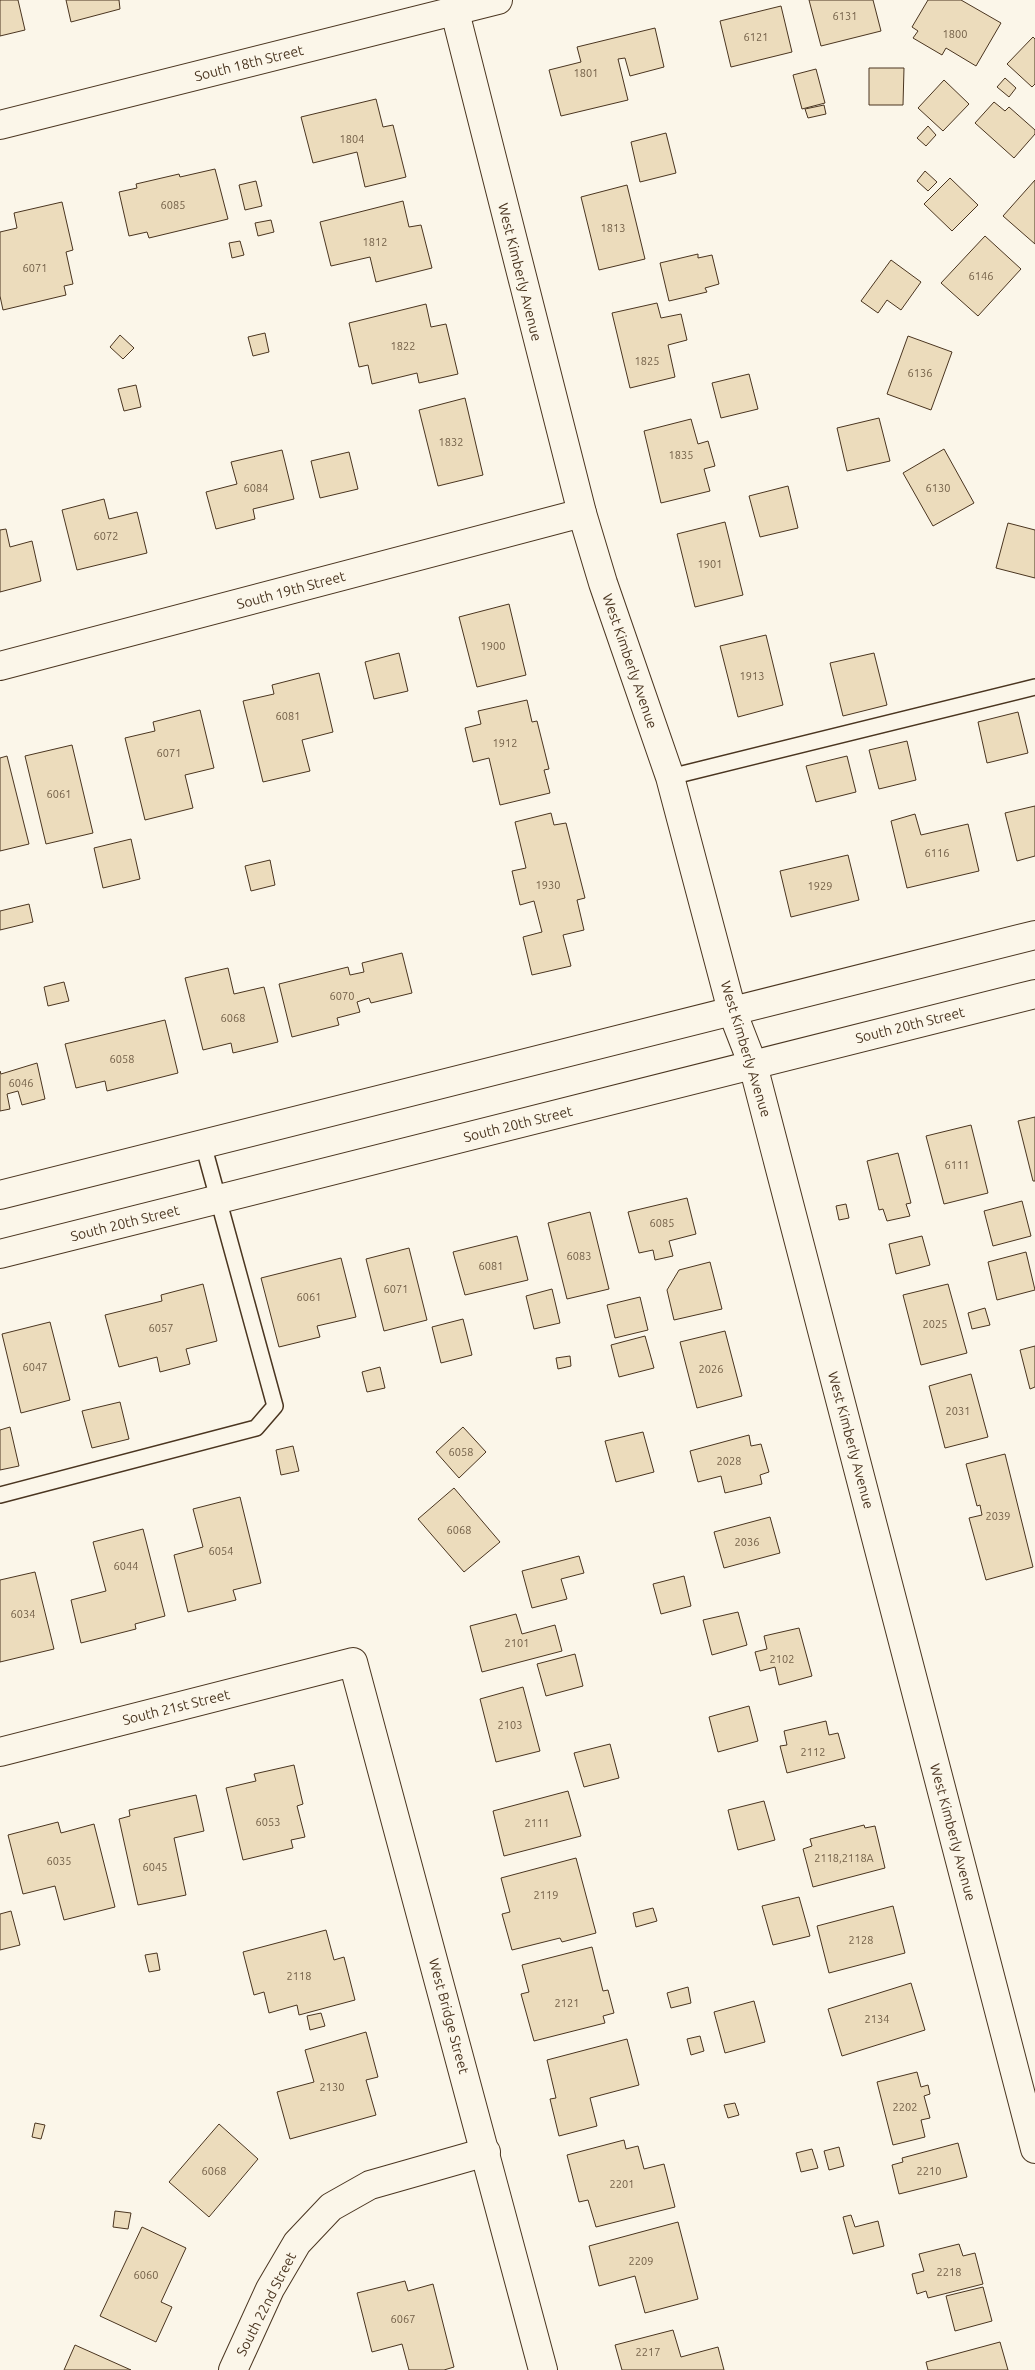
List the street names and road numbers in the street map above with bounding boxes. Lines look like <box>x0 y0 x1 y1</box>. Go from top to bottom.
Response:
street label: South 18th Street <box>193 42 306 84</box>
street label: West Kimberly Avenue <box>495 201 545 343</box>
street label: South 19th Street <box>235 568 348 612</box>
street label: West Kimberly Avenue <box>599 591 661 731</box>
street label: West Kimberly Avenue <box>718 979 774 1119</box>
street label: South 20th Street <box>854 1004 967 1046</box>
street label: South 20th Street <box>462 1103 575 1145</box>
street label: South 20th Street <box>69 1202 182 1244</box>
street label: West Kimberly Avenue <box>825 1370 877 1510</box>
street label: South 21st Street <box>121 1686 232 1728</box>
street label: West Kimberly Avenue <box>927 1762 979 1902</box>
street label: West Bridge Street <box>426 1956 472 2076</box>
street label: South 22nd Street <box>233 2249 299 2359</box>

